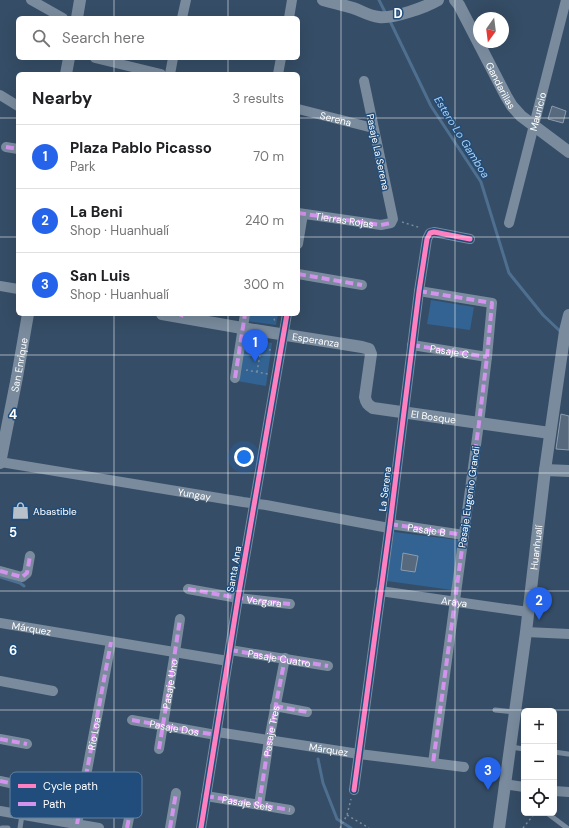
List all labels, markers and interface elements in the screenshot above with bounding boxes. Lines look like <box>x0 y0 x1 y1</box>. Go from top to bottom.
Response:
text: D <box>393 5 403 22</box>
north arrow <box>473 12 509 48</box>
search box <box>16 16 300 60</box>
icon: search <box>30 27 52 49</box>
text: Search here <box>62 28 145 48</box>
street label: Gandarillas <box>483 60 519 111</box>
text: Nearby <box>32 87 92 109</box>
text: 3 results <box>232 90 284 107</box>
street label: Mauricio <box>526 91 549 132</box>
water label: Estero Lo Gamboa <box>431 93 493 181</box>
street label: Serena <box>319 108 353 129</box>
street label: Pasaje La Serena <box>364 113 392 191</box>
text: Plaza Pablo Picasso <box>70 138 212 158</box>
text: 1 <box>43 148 47 165</box>
text: 70 m <box>253 148 284 165</box>
text: Park <box>70 158 96 175</box>
text: La Beni <box>70 202 123 222</box>
street label: Tierras Rojas <box>314 209 375 230</box>
text: 2 <box>41 212 49 229</box>
text: 240 m <box>245 212 284 229</box>
text: Shop · Huanhualí <box>70 222 169 239</box>
text: San Luis <box>70 266 130 286</box>
text: 3 <box>41 276 49 293</box>
text: 300 m <box>243 276 284 293</box>
text: Shop · Huanhualí <box>70 286 169 303</box>
pin: 1 <box>242 329 268 362</box>
street label: Esperanza <box>291 330 340 350</box>
street label: San Enrique <box>8 336 30 393</box>
street label: Pasaje C <box>429 341 470 361</box>
text: 4 <box>9 406 17 423</box>
street label: El Bosque <box>410 407 457 426</box>
street label: Pasaje Eugenio Grandi <box>455 445 483 549</box>
your location <box>234 447 254 467</box>
street label: La Serena <box>376 466 394 512</box>
street label: Yungay <box>177 485 212 503</box>
shop icon: Abastible <box>10 501 30 521</box>
place label: Abastible <box>33 505 77 518</box>
street label: Pasaje B <box>407 520 447 539</box>
street label: Huanhualí <box>527 523 545 571</box>
text: 5 <box>9 524 17 541</box>
street label: Santa Ana <box>224 545 244 593</box>
pin: 2 <box>526 587 552 620</box>
street label: Vergara <box>246 593 282 609</box>
street label: Araya <box>440 593 468 610</box>
street label: Márquez <box>11 619 53 638</box>
text: 6 <box>9 642 17 659</box>
street label: Pasaje Cuatro <box>247 646 312 670</box>
street label: Pasaje Uno <box>159 658 180 710</box>
street label: Pasaje Tres <box>260 704 282 757</box>
map controls <box>521 708 557 816</box>
button: + <box>521 708 557 744</box>
street label: Río Loa <box>84 716 103 751</box>
street label: Pasaje Dos <box>148 717 200 738</box>
street label: Márquez <box>308 740 350 759</box>
button: − <box>521 744 557 780</box>
pin: 3 <box>475 757 501 790</box>
legend <box>10 772 142 818</box>
text: Cycle path <box>43 779 98 793</box>
button: locate <box>521 780 557 816</box>
street label: Pasaje Seis <box>221 792 274 814</box>
text: Path <box>43 797 66 811</box>

